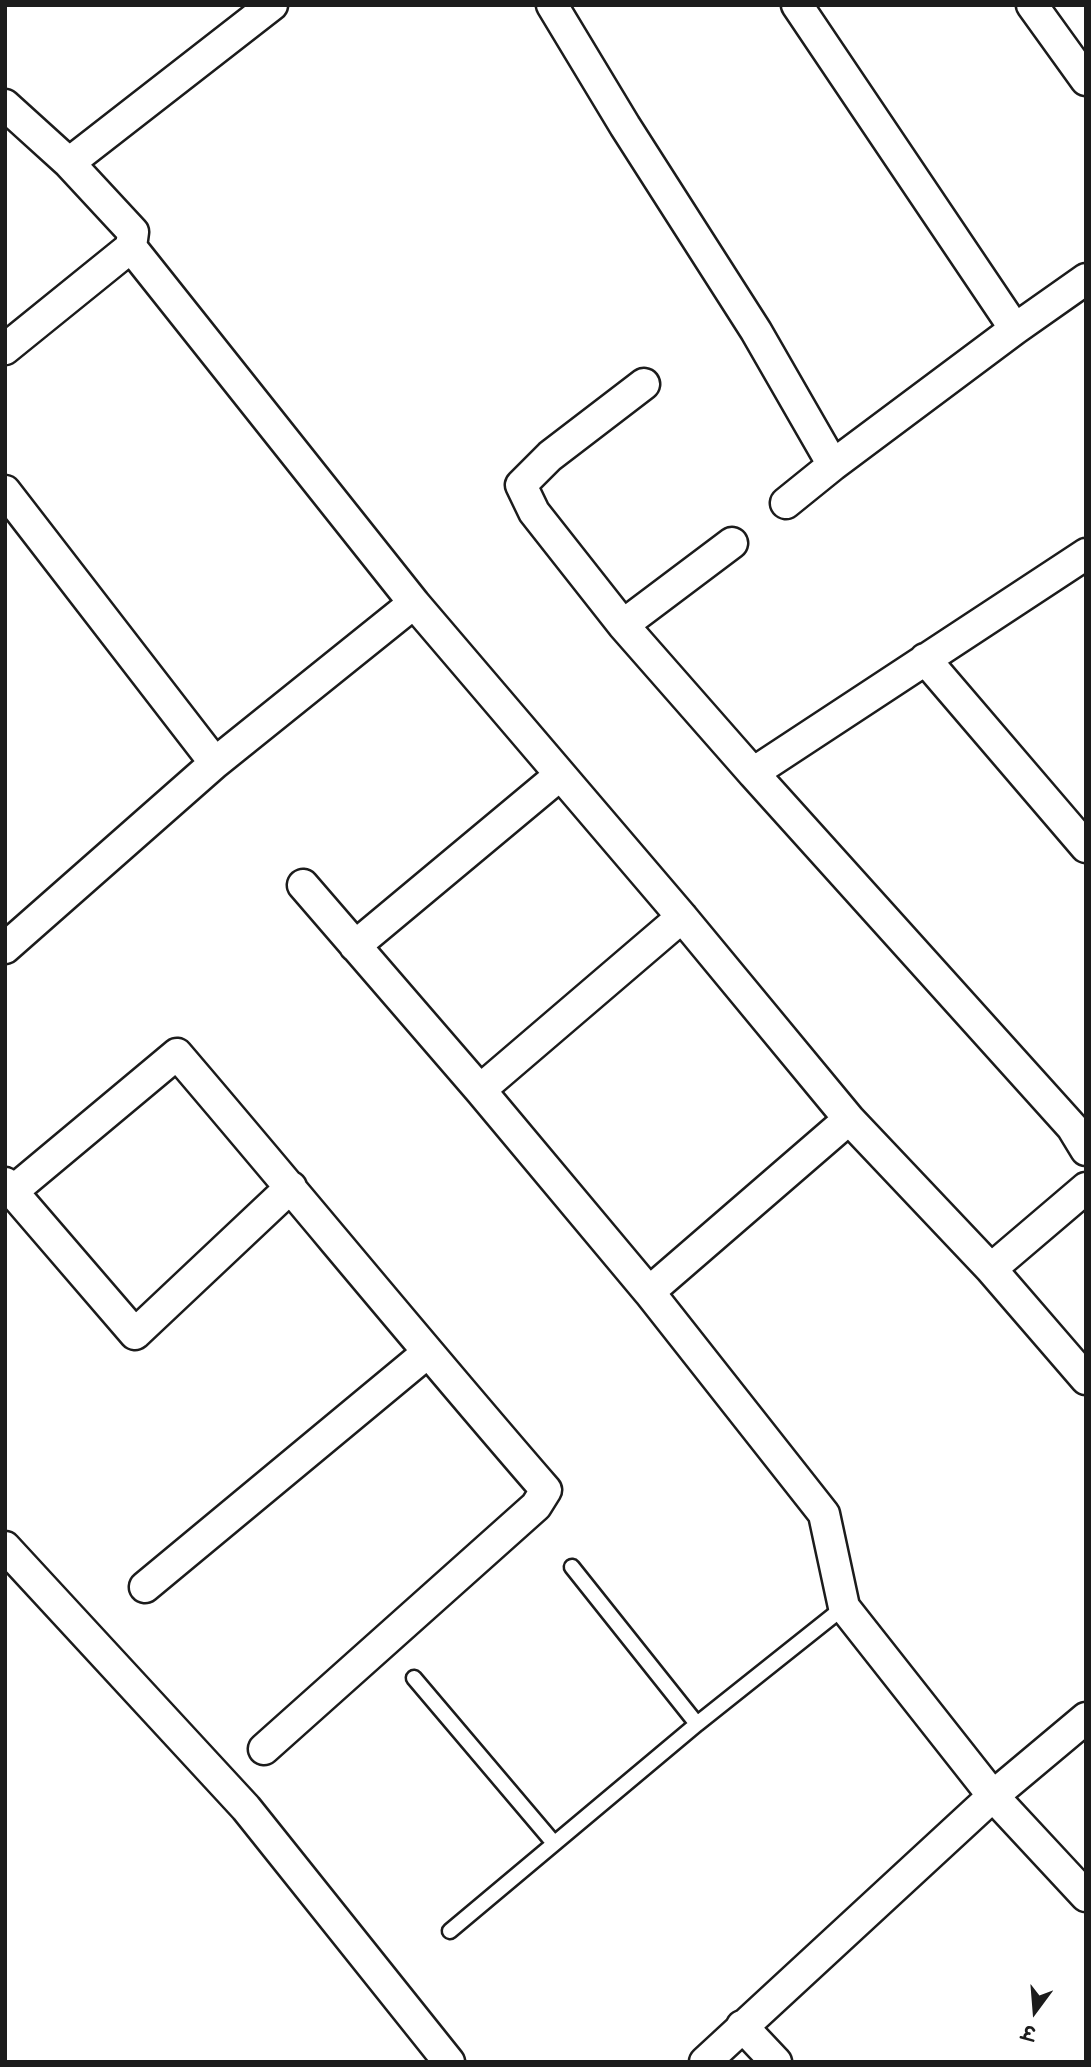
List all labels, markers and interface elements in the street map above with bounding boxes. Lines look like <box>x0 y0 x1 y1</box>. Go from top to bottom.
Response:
north arrow <box>1000 1976 1070 2046</box>
text: उ <box>1020 2019 1038 2044</box>

